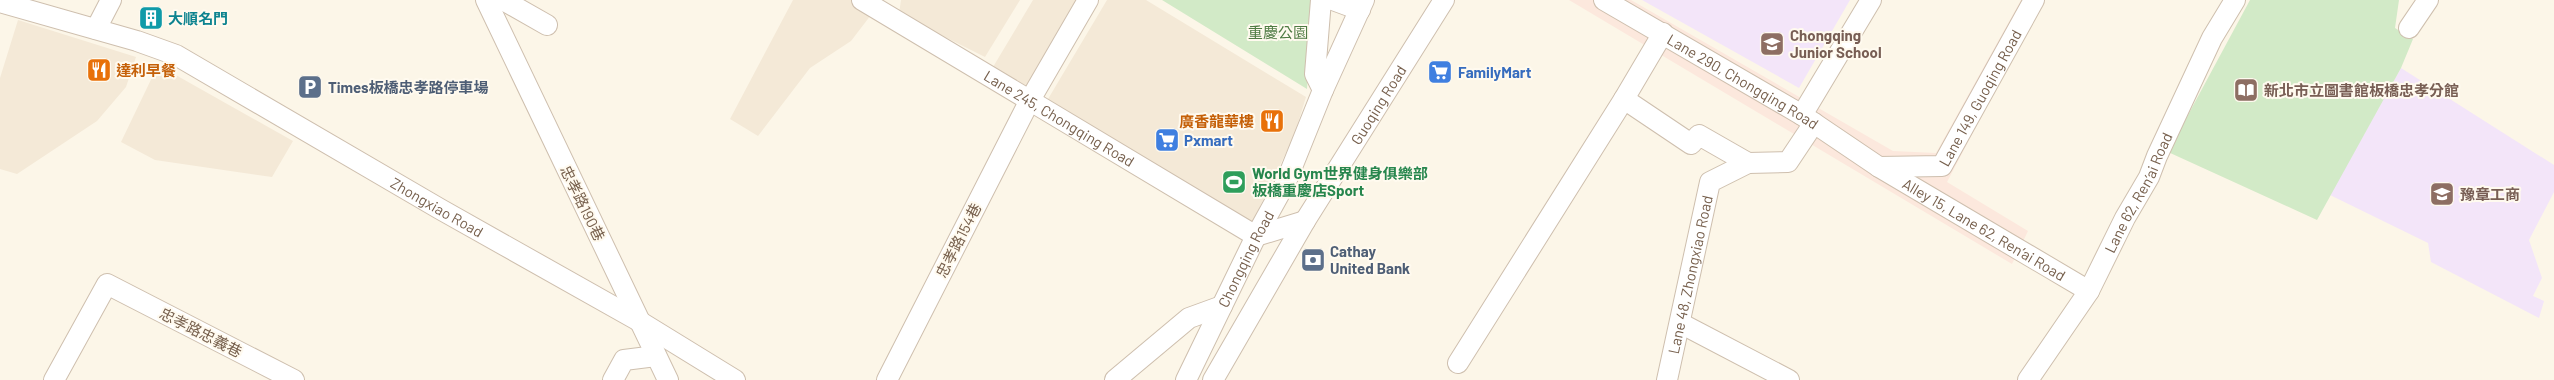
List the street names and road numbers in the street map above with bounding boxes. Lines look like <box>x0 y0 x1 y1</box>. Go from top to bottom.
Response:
street label: Lane 149, Guoqing Road <box>1935 26 2025 169</box>
street label: Lane 290, Chongqing Road <box>1664 30 1822 133</box>
street label: Guoqing Road <box>1347 62 1410 148</box>
street label: Lane 245, Chongqing Road <box>981 66 1138 170</box>
street label: Lane 62, Ren’ai Road <box>2100 130 2176 256</box>
street label: 忠孝路190巷 <box>557 162 609 244</box>
street label: Zhongxiao Road <box>388 173 486 241</box>
street label: Alley 15, Lane 62, Ren’ai Road <box>1899 174 2069 284</box>
street label: Lane 48, Zhongxiao Road <box>1664 193 1716 355</box>
street label: 忠孝路154巷 <box>932 200 984 280</box>
street label: Chongqing Road <box>1214 207 1277 310</box>
street label: 忠孝路忠義巷 <box>157 304 245 360</box>

